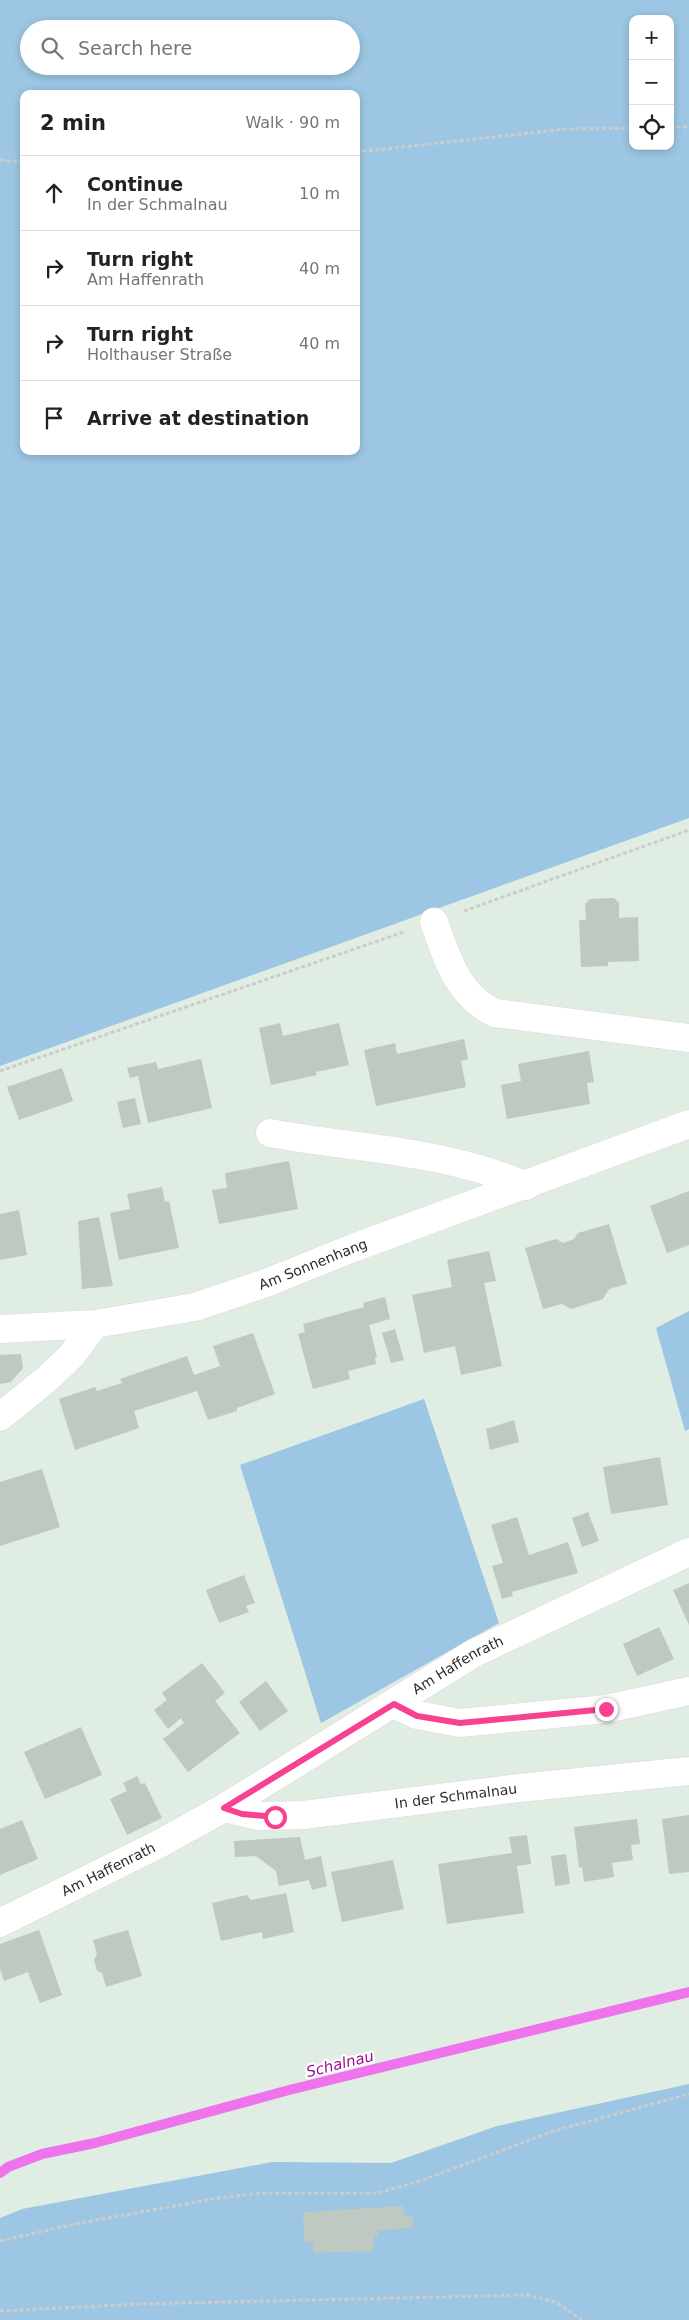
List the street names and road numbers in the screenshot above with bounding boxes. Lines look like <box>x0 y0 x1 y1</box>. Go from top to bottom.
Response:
street label: Am Sonnenhang <box>256 1235 369 1293</box>
street label: Am Haffenrath <box>409 1632 506 1697</box>
street label: In der Schmalnau <box>394 1780 518 1811</box>
street label: Am Haffenrath <box>59 1839 158 1899</box>

